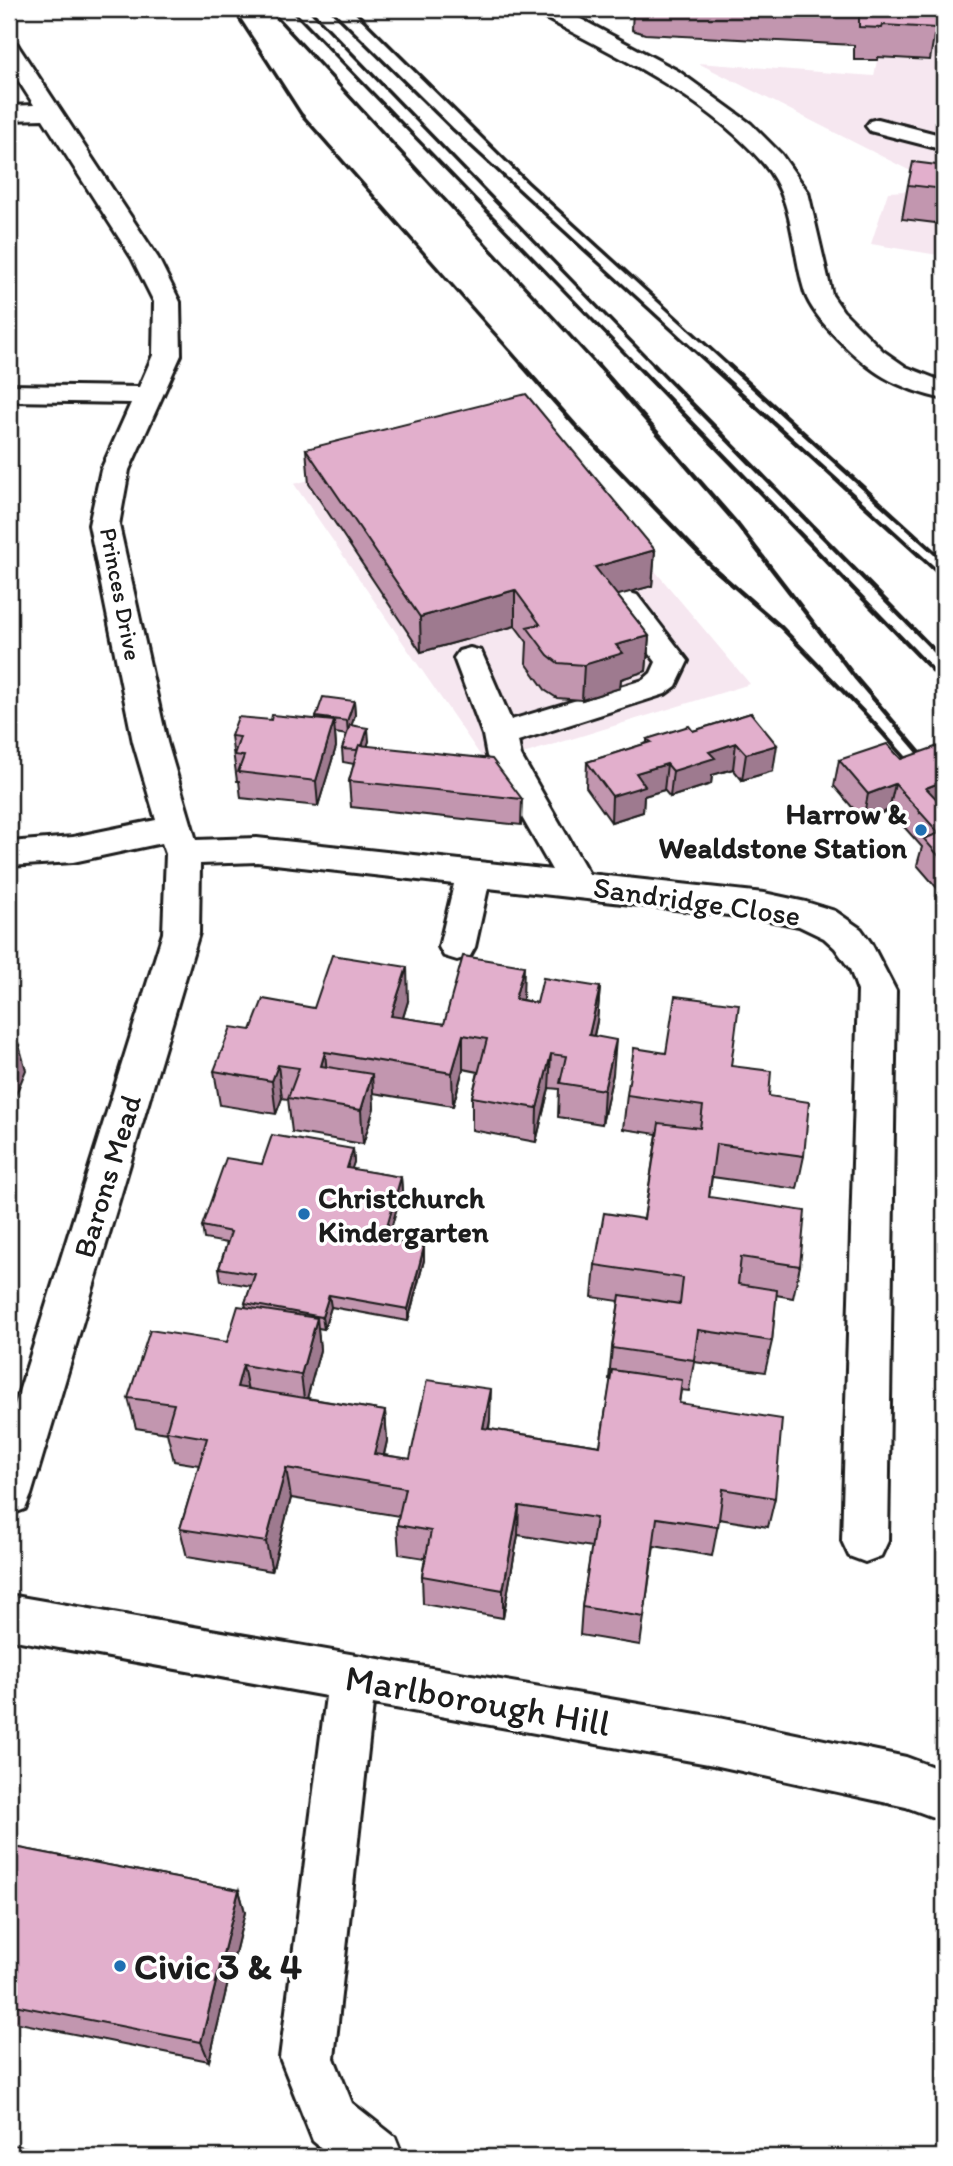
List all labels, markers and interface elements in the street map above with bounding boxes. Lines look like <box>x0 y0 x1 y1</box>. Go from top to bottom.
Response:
street label: Princes Drive <box>94 525 148 663</box>
place label: Harrow & Wealdstone Station <box>659 795 908 866</box>
marker: Harrow & Wealdstone Station <box>913 822 929 838</box>
street label: Sandridge Close <box>591 868 803 934</box>
street label: Barons Mead <box>65 1090 149 1262</box>
place label: Christchurch Kindergarten <box>318 1179 489 1250</box>
marker: Christchurch Kindergarten <box>296 1206 312 1222</box>
street label: Marlborough Hill <box>342 1655 614 1745</box>
place label: Civic 3 & 4 <box>134 1944 302 1988</box>
marker: Civic 3 & 4 <box>112 1958 128 1974</box>

